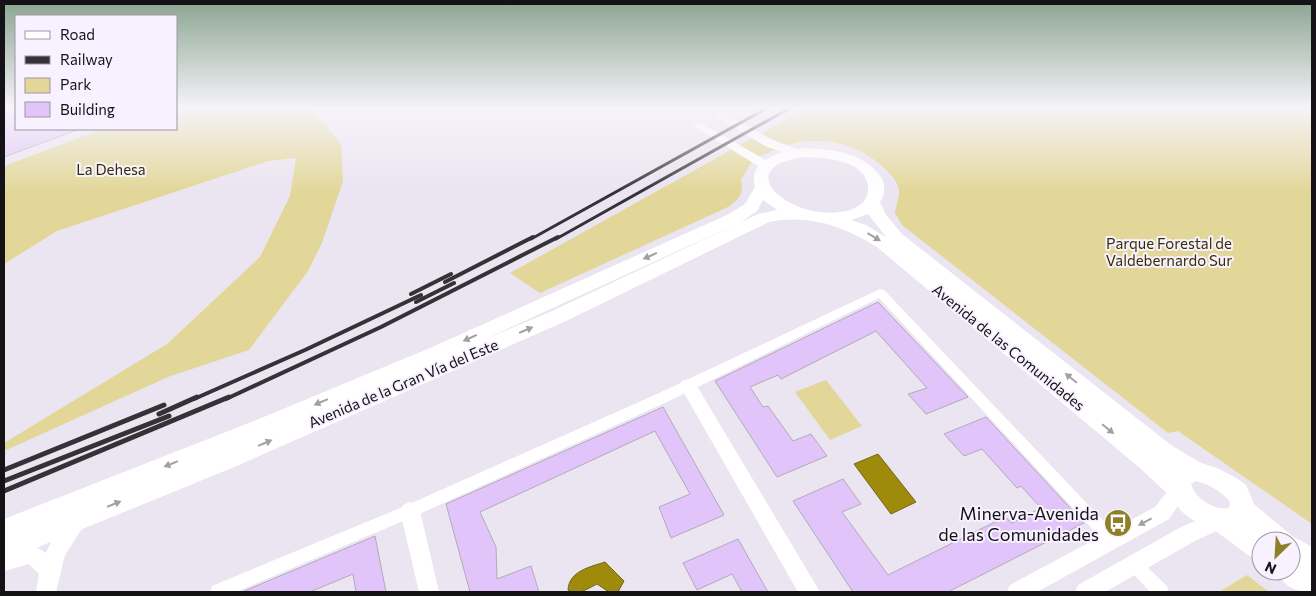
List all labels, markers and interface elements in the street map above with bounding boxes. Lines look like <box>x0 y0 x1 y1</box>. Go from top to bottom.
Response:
legend <box>15 15 178 130</box>
text: Road <box>60 25 95 43</box>
text: Railway <box>60 50 113 68</box>
text: Park <box>60 75 91 93</box>
text: Building <box>60 100 115 118</box>
park label: La Dehesa <box>76 160 146 178</box>
one-way arrow <box>867 233 880 242</box>
park label: Parque Forestal de Valdebernardo Sur <box>1106 234 1232 269</box>
one-way arrow <box>643 253 657 261</box>
street label: Avenida de las Comunidades <box>929 280 1089 414</box>
one-way arrow <box>519 326 533 334</box>
one-way arrow <box>463 334 477 342</box>
street label: Avenida de la Gran Vía del Este <box>305 335 501 431</box>
one-way arrow <box>1065 373 1078 384</box>
one-way arrow <box>314 399 328 407</box>
one-way arrow <box>1101 423 1114 434</box>
one-way arrow <box>257 439 272 447</box>
one-way arrow <box>164 460 178 468</box>
one-way arrow <box>107 500 121 508</box>
place label: Minerva-Avenida de las Comunidades <box>938 502 1099 545</box>
bus stop icon: Minerva-Avenida de las Comunidades <box>1103 508 1133 538</box>
one-way arrow <box>1137 518 1152 526</box>
north arrow <box>1251 531 1301 581</box>
text: N <box>1262 558 1279 578</box>

